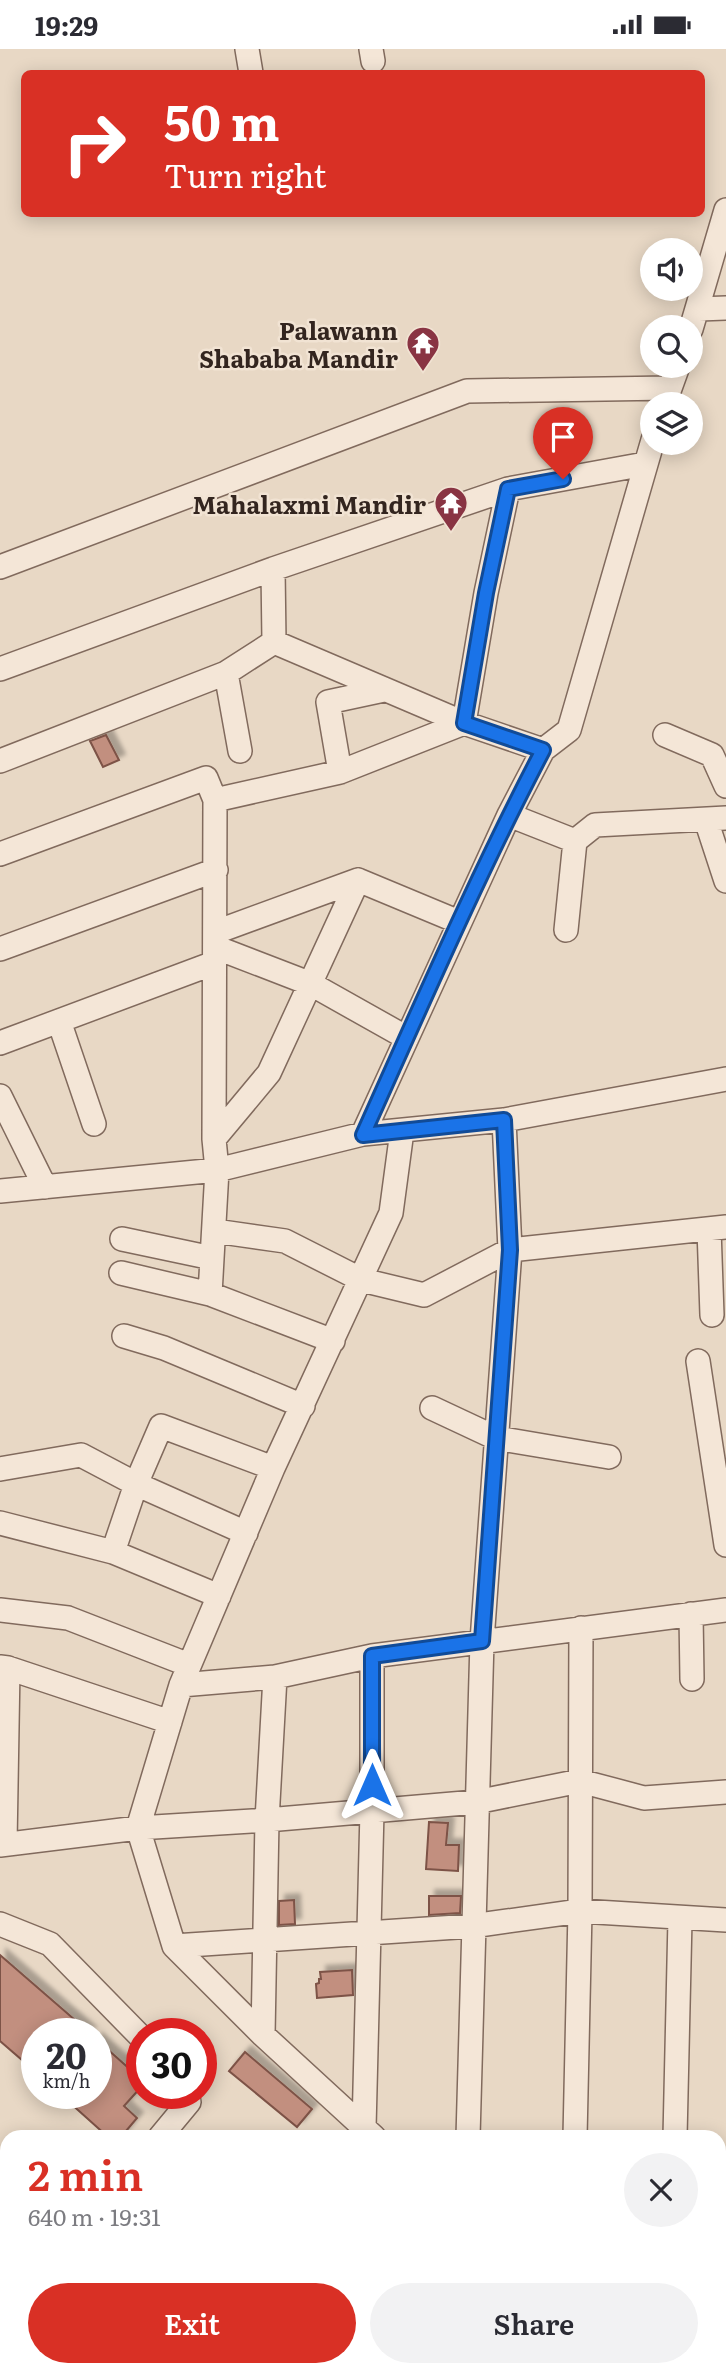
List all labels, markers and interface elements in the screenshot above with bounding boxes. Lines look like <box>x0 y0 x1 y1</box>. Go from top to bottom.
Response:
text: 19:29 <box>35 5 98 44</box>
text: 50 m <box>164 83 280 156</box>
icon: right <box>49 98 140 189</box>
text: Turn right <box>164 150 326 198</box>
map controls <box>640 238 703 455</box>
button: sound <box>640 238 703 301</box>
place label: Palawann Shababa Mandir <box>199 312 398 375</box>
button: search <box>640 315 703 378</box>
temple icon: Palawann Shababa Mandir <box>404 324 442 373</box>
button: layers <box>640 392 703 455</box>
pin <box>533 407 593 479</box>
icon: arrive <box>544 418 582 456</box>
temple icon: Mahalaxmi Mandir <box>432 484 470 533</box>
place label: Mahalaxmi Mandir <box>193 486 426 521</box>
position arrow <box>335 1748 409 1822</box>
speed limit sign: 30 <box>126 2018 217 2109</box>
text: 20 <box>46 2028 87 2080</box>
text: km/h <box>43 2067 90 2094</box>
text: 2 min <box>28 2142 143 2204</box>
button: close <box>624 2153 698 2227</box>
text: 640 m · 19:31 <box>28 2199 161 2233</box>
button: Exit <box>28 2283 356 2363</box>
button: Share <box>370 2283 698 2363</box>

